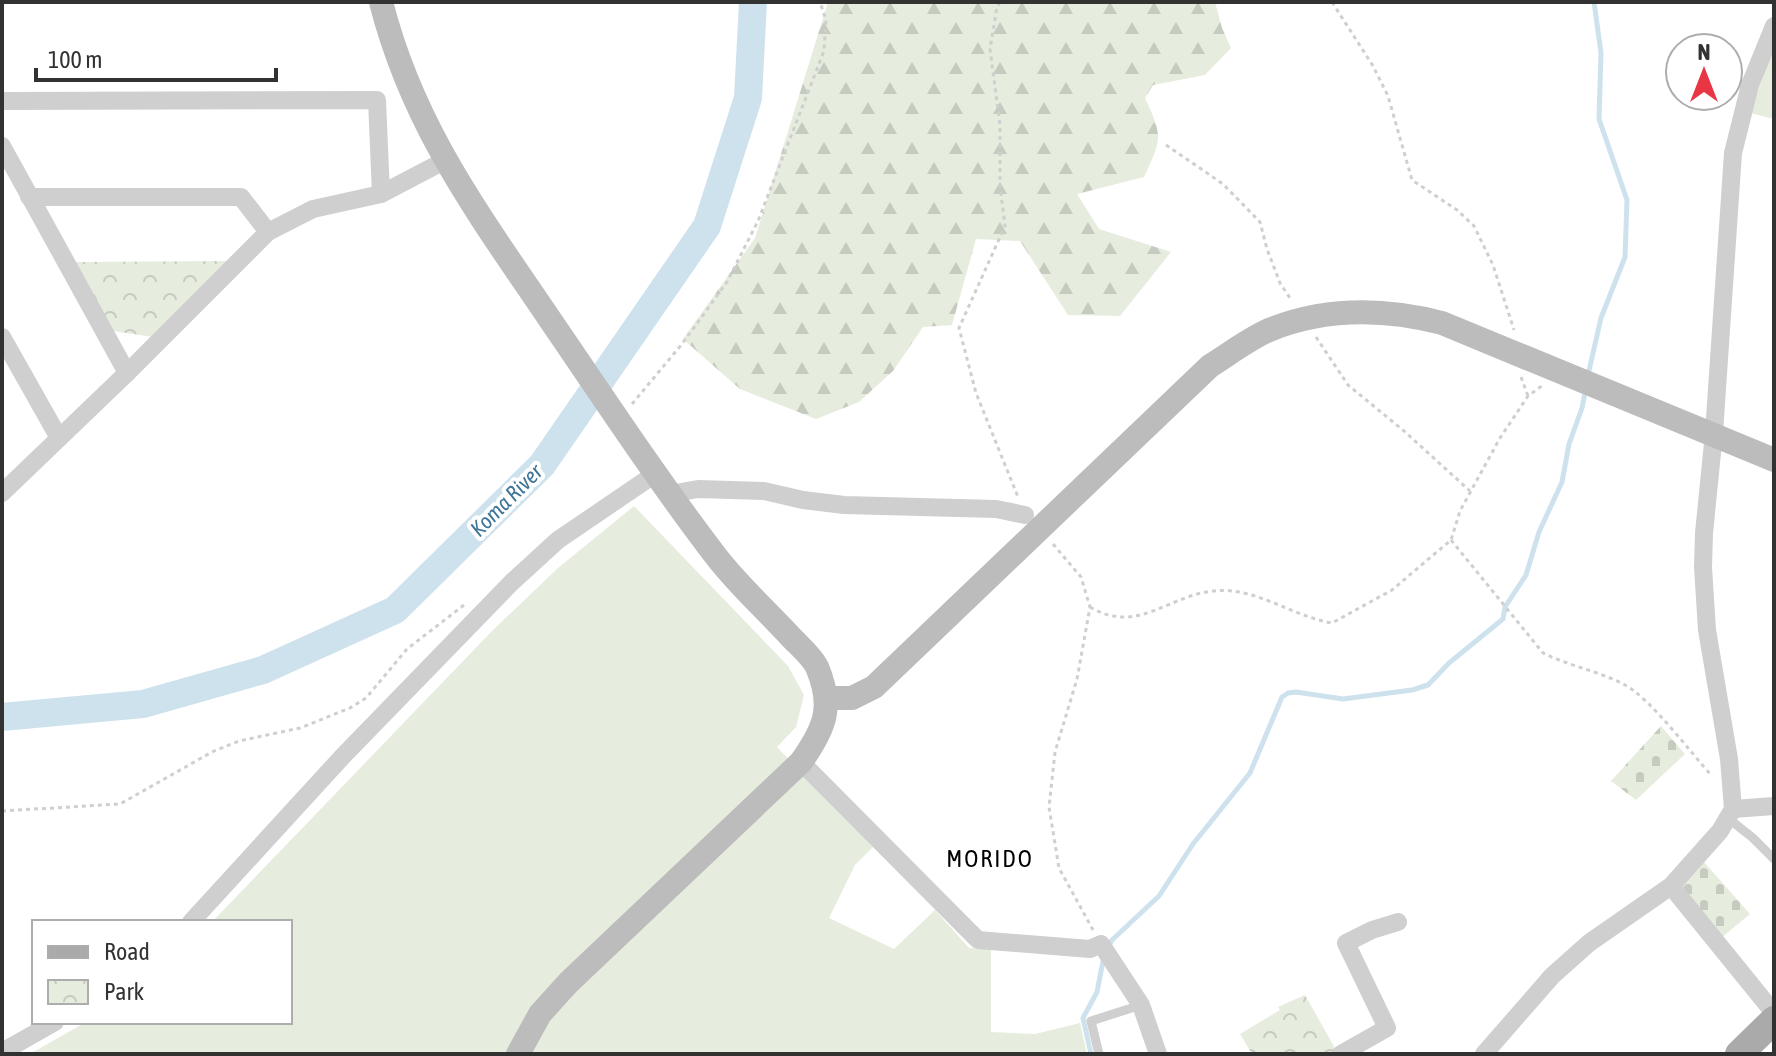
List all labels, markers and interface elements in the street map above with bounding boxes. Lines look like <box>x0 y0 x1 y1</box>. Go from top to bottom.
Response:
scale bar <box>36 32 276 82</box>
north arrow <box>1664 32 1744 112</box>
text: N <box>1698 39 1710 65</box>
text: 100 m <box>48 46 102 73</box>
water label: Koma River <box>465 458 548 541</box>
district label: MORIDO <box>946 845 1034 872</box>
legend <box>32 920 292 1024</box>
text: Road <box>104 938 150 965</box>
text: Park <box>104 978 145 1005</box>

